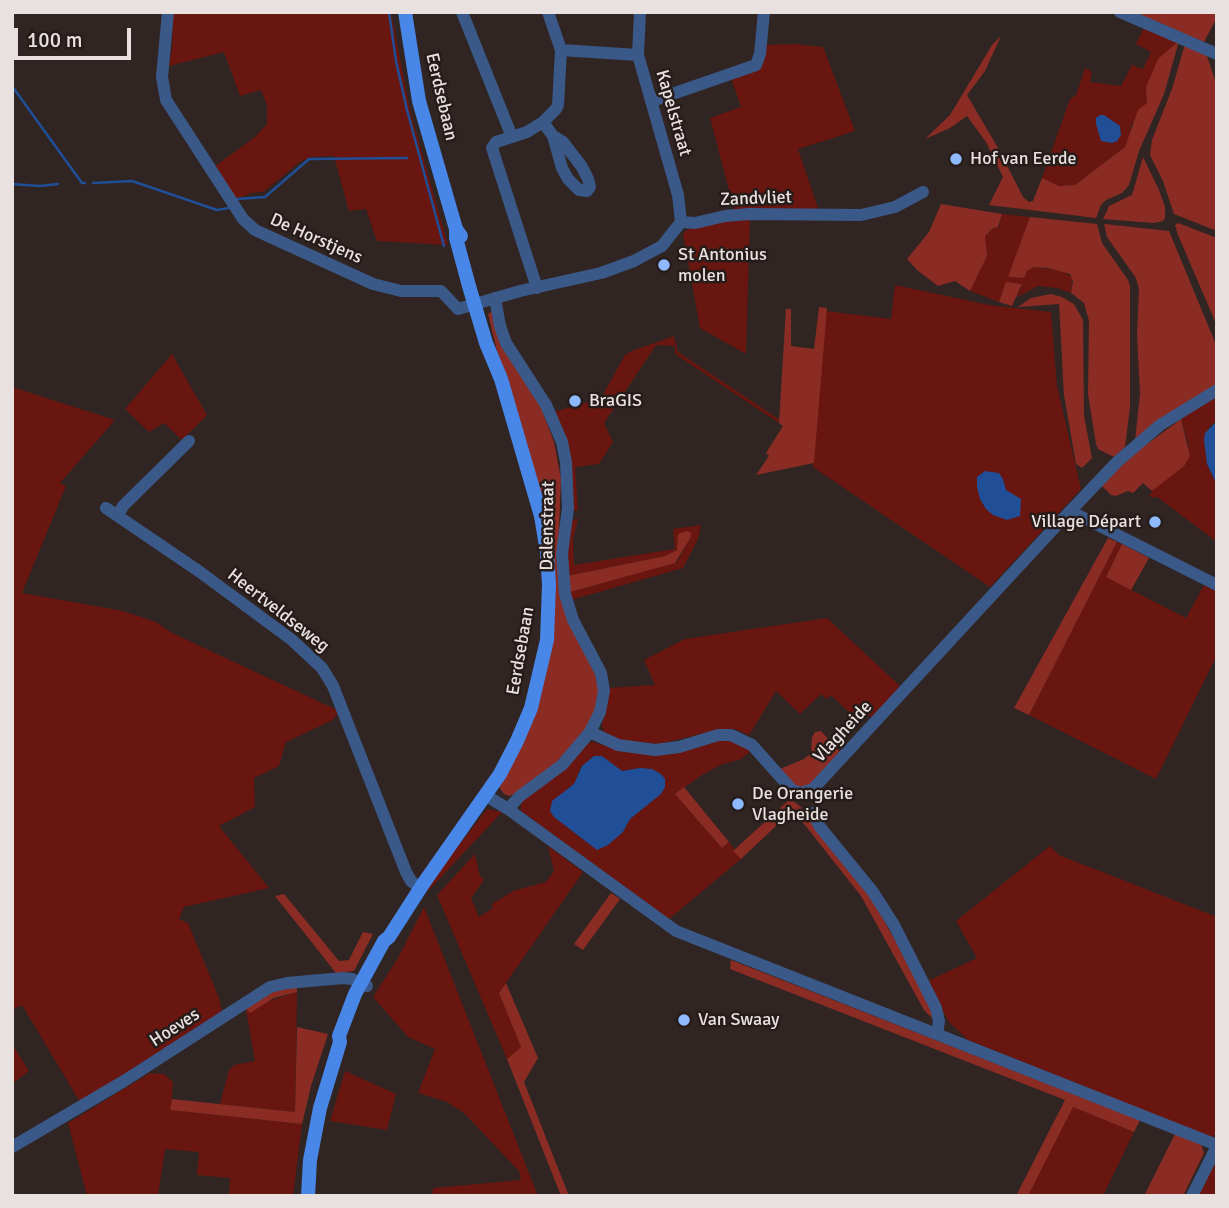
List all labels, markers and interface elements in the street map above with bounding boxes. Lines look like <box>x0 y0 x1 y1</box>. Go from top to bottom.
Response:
scale bar <box>18 14 135 58</box>
text: 100 m <box>27 27 82 53</box>
street label: Eerdsebaan <box>420 51 462 143</box>
street label: Kapelstraat <box>650 67 696 159</box>
place label: Hof van Eerde <box>970 148 1076 170</box>
marker: Hof van Eerde <box>948 151 964 167</box>
street label: Zandvliet <box>720 187 792 211</box>
street label: De Horstjens <box>266 209 366 269</box>
place label: St Antonius molen <box>678 244 767 286</box>
marker: St Antonius molen <box>656 257 672 273</box>
place label: BraGIS <box>589 390 642 412</box>
marker: BraGIS <box>567 393 583 409</box>
street label: Dalenstraat <box>536 481 560 571</box>
place label: Village Départ <box>1031 511 1141 533</box>
marker: Village Départ <box>1147 514 1163 530</box>
street label: Heertveldseweg <box>223 565 333 657</box>
street label: Eerdsebaan <box>503 605 539 697</box>
street label: Vlagheide <box>809 697 877 767</box>
place label: De Orangerie Vlagheide <box>752 783 853 826</box>
marker: De Orangerie Vlagheide <box>730 796 746 812</box>
street label: Hoeves <box>146 1004 204 1052</box>
place label: Van Swaay <box>698 1009 779 1031</box>
marker: Van Swaay <box>676 1012 692 1028</box>

